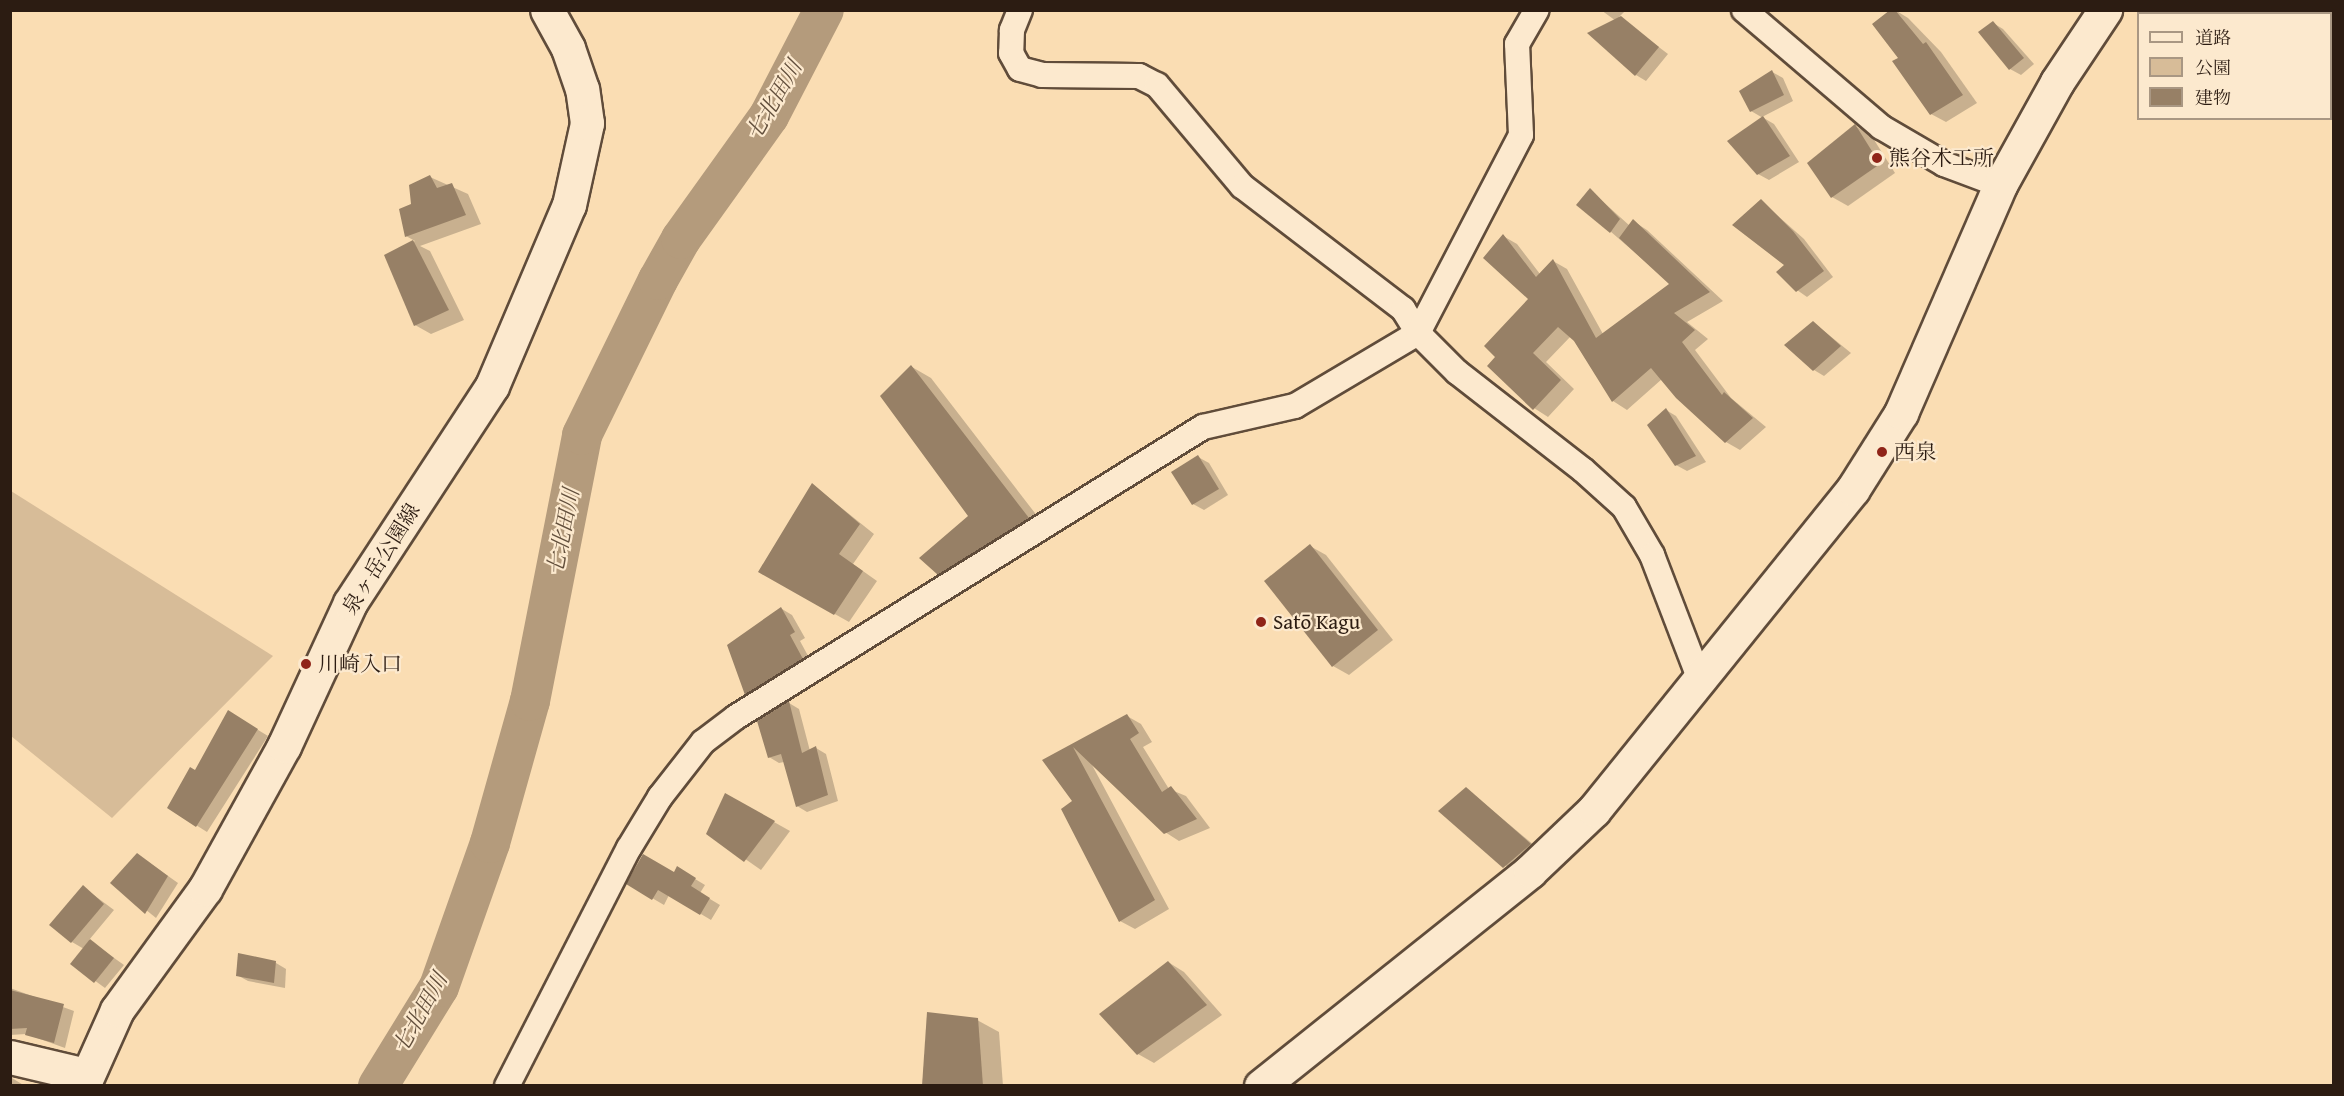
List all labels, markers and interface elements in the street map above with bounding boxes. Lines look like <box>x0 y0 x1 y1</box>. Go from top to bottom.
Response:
legend <box>2137 12 2332 120</box>
text: 道路 <box>2195 24 2231 51</box>
text: 公園 <box>2195 54 2231 81</box>
water label: 七北田川 <box>741 55 807 145</box>
text: 建物 <box>2195 84 2231 111</box>
place label: 熊谷木工所 <box>1889 145 1994 171</box>
marker: 熊谷木工所 <box>1870 151 1884 165</box>
place label: 西泉 <box>1894 439 1936 465</box>
marker: 西泉 <box>1875 445 1889 459</box>
water label: 七北田川 <box>542 486 584 578</box>
street label: 泉ヶ岳公園線 <box>337 499 425 619</box>
place label: Satō Kagu <box>1273 609 1360 635</box>
marker: Satō Kagu <box>1254 615 1268 629</box>
place label: 川崎入口 <box>318 651 402 677</box>
marker: 川崎入口 <box>299 657 313 671</box>
water label: 七北田川 <box>387 968 453 1058</box>

